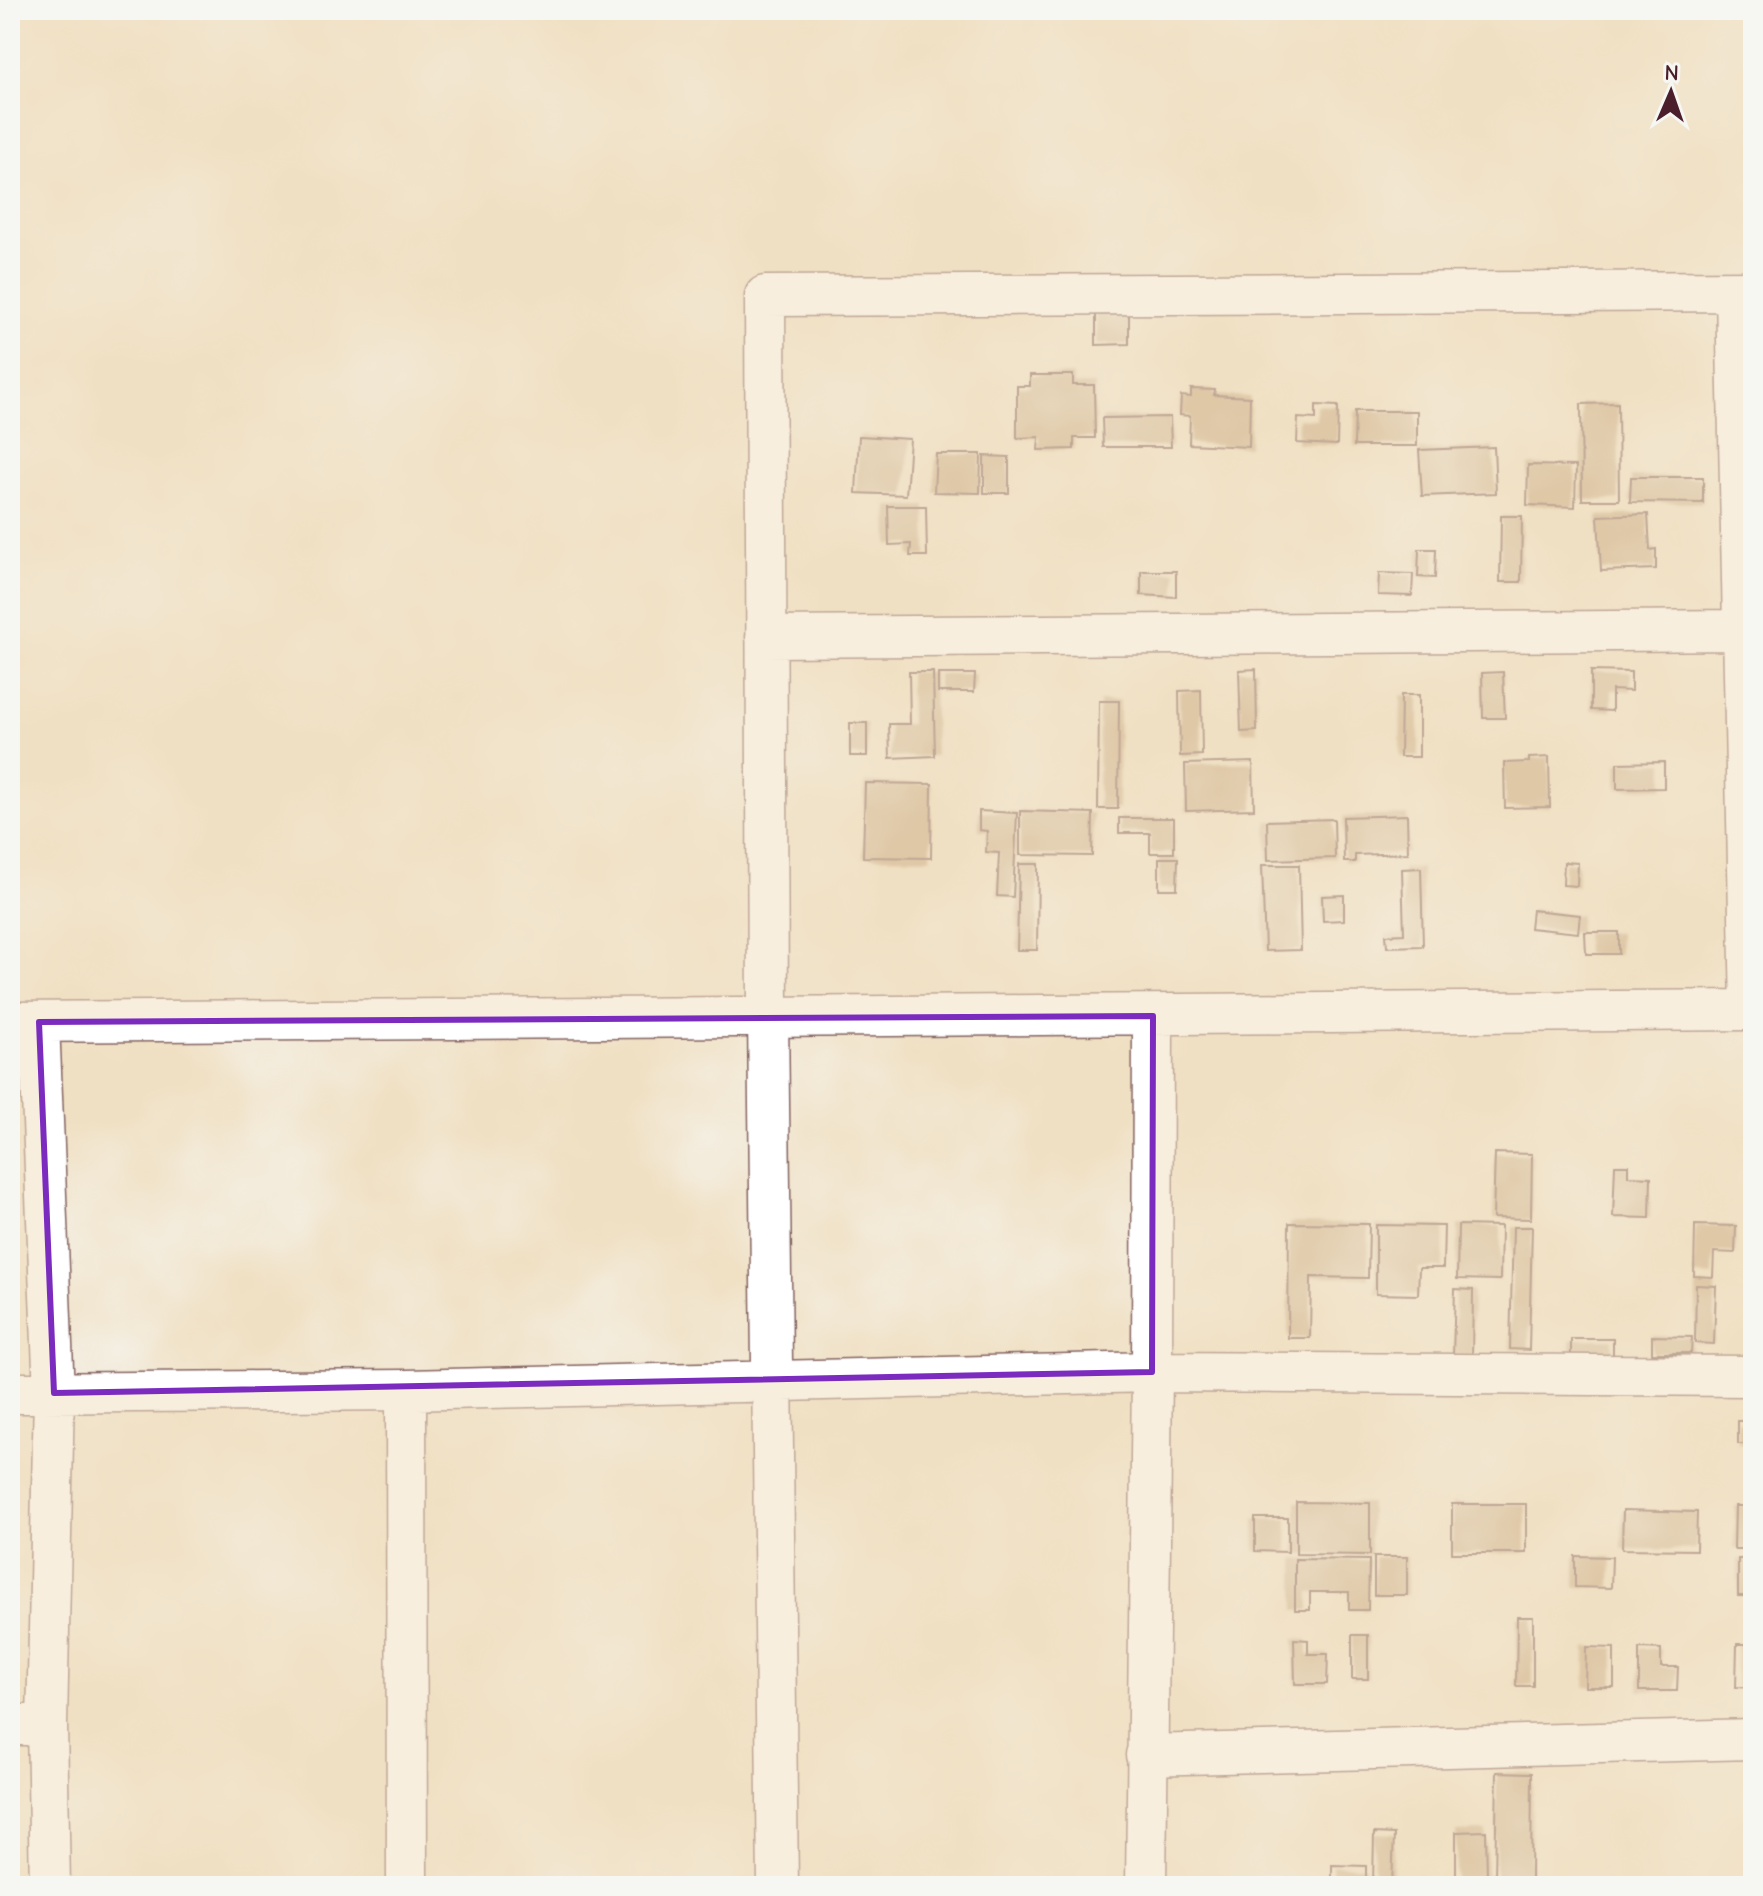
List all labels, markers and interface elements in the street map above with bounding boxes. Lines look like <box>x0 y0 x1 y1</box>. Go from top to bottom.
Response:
north arrow <box>1631 52 1711 132</box>
text: N <box>1664 60 1679 86</box>

